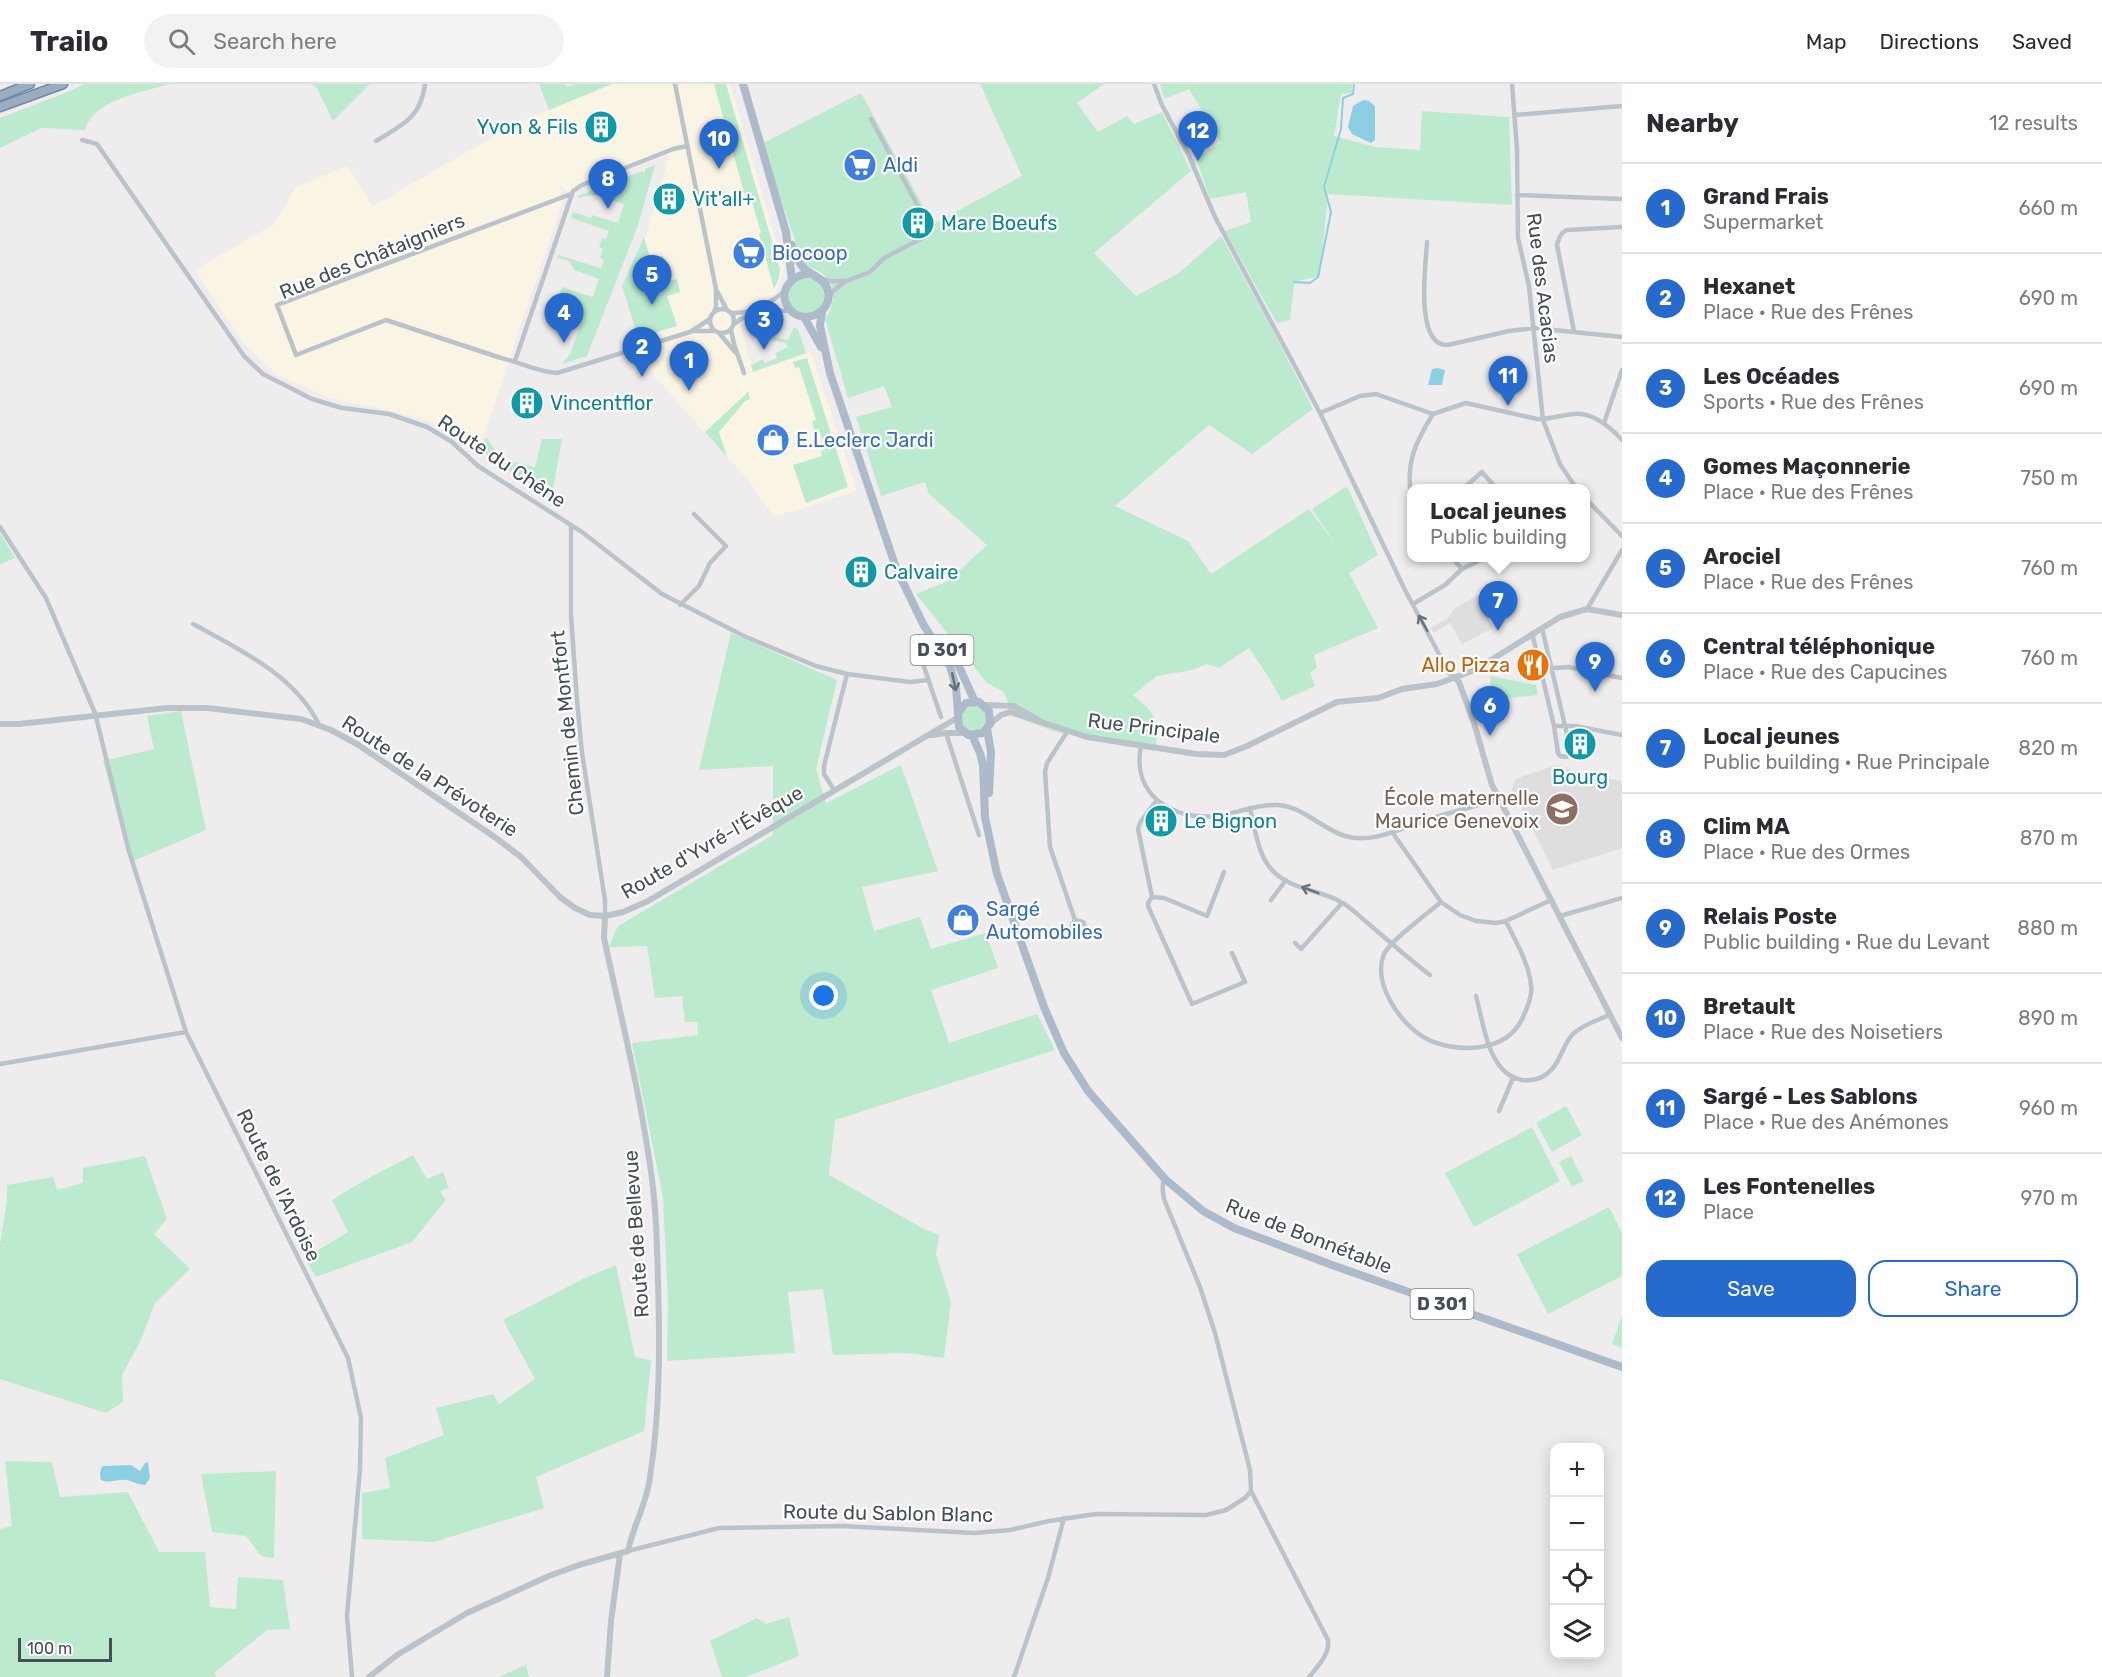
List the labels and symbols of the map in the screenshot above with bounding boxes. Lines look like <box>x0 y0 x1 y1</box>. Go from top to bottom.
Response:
building icon: Yvon & Fils <box>583 109 619 145</box>
pin: 12 <box>1178 112 1218 161</box>
place label: Yvon & Fils <box>477 115 578 139</box>
pin: 10 <box>700 120 738 169</box>
supermarket icon: Aldi <box>842 147 878 183</box>
place label: Aldi <box>883 153 918 177</box>
pin: 8 <box>588 160 628 209</box>
building icon: Vit'all+ <box>651 181 687 217</box>
place label: Vit'all+ <box>692 187 755 211</box>
building icon: Mare Boeufs <box>900 205 936 241</box>
street label: Rue des Châtaigniers <box>276 208 468 304</box>
place label: Mare Boeufs <box>941 211 1057 235</box>
street label: Rue des Acacias <box>1522 211 1564 365</box>
supermarket icon: Biocoop <box>731 235 767 271</box>
place label: Biocoop <box>772 241 848 265</box>
pin: 5 <box>632 256 672 305</box>
pin: 4 <box>544 294 584 343</box>
pin: 3 <box>744 300 783 350</box>
pin: 2 <box>622 328 662 377</box>
pin: 1 <box>670 342 708 391</box>
pin: 11 <box>1488 356 1528 406</box>
building icon: Vincentflor <box>509 385 545 421</box>
place label: Vincentflor <box>550 391 654 415</box>
street label: Route du Chêne <box>433 409 571 513</box>
shop icon: E.Leclerc Jardi <box>755 422 791 458</box>
place label: E.Leclerc Jardi <box>796 428 933 452</box>
building icon: Calvaire <box>843 554 879 590</box>
place label: Calvaire <box>884 560 958 584</box>
pin: 7 <box>1478 582 1518 631</box>
one-way arrow <box>1417 615 1429 632</box>
street label: Chemin de Montfort <box>545 629 589 817</box>
road number: D 301 <box>910 635 974 665</box>
pin: 9 <box>1576 642 1614 692</box>
restaurant icon: Allo Pizza <box>1515 647 1551 683</box>
place label: Allo Pizza <box>1421 653 1510 677</box>
one-way arrow <box>949 672 961 691</box>
pin: 6 <box>1470 686 1510 736</box>
street label: Rue Principale <box>1086 708 1222 748</box>
street label: Route de la Prévoterie <box>337 710 523 842</box>
building icon: Bourg <box>1562 726 1598 762</box>
place label: Bourg <box>1552 765 1608 789</box>
street label: Route d'Yvré-l'Évêque <box>617 780 807 904</box>
place label: École maternelle Maurice Genevoix <box>1375 786 1539 833</box>
school or university icon: École maternelle Maurice Genevoix <box>1544 791 1580 827</box>
building icon: Le Bignon <box>1143 803 1179 839</box>
place label: Le Bignon <box>1184 809 1277 833</box>
one-way arrow <box>1301 884 1319 895</box>
place label: Sargé Automobiles <box>986 897 1103 944</box>
shop icon: Sargé Automobiles <box>945 902 981 938</box>
your location <box>809 981 838 1010</box>
street label: Route de l'Ardoise <box>232 1105 326 1265</box>
street label: Route de Bellevue <box>618 1149 654 1319</box>
street label: Rue de Bonnétable <box>1222 1193 1396 1279</box>
road number: D 301 <box>1410 1289 1474 1319</box>
street label: Route du Sablon Blanc <box>783 1499 993 1527</box>
scale bar <box>18 1635 112 1662</box>

